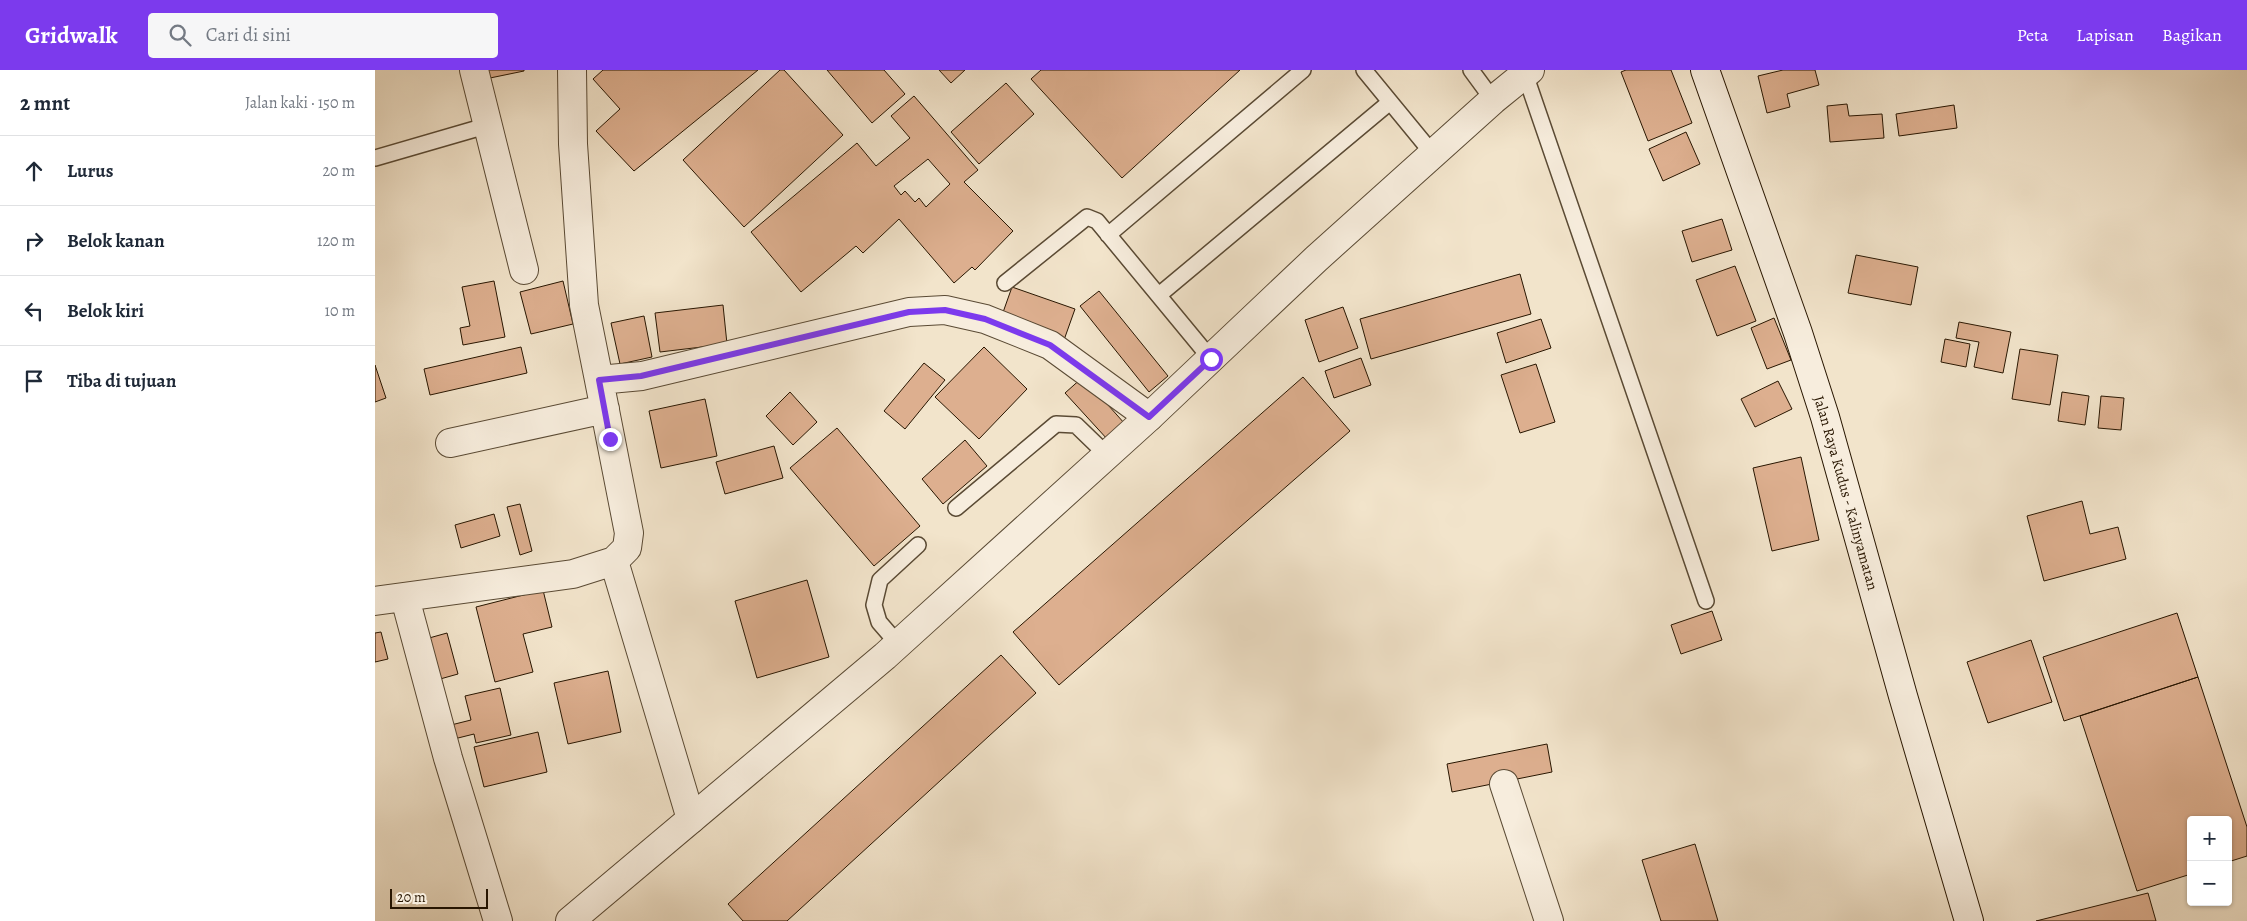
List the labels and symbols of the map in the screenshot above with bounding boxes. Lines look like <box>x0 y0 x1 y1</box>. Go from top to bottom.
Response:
route start <box>1200 348 1223 371</box>
street label: Jalan Raya Kudus - Kalinyamatan <box>1809 393 1883 592</box>
route end <box>599 428 622 451</box>
scale bar <box>390 886 487 909</box>

